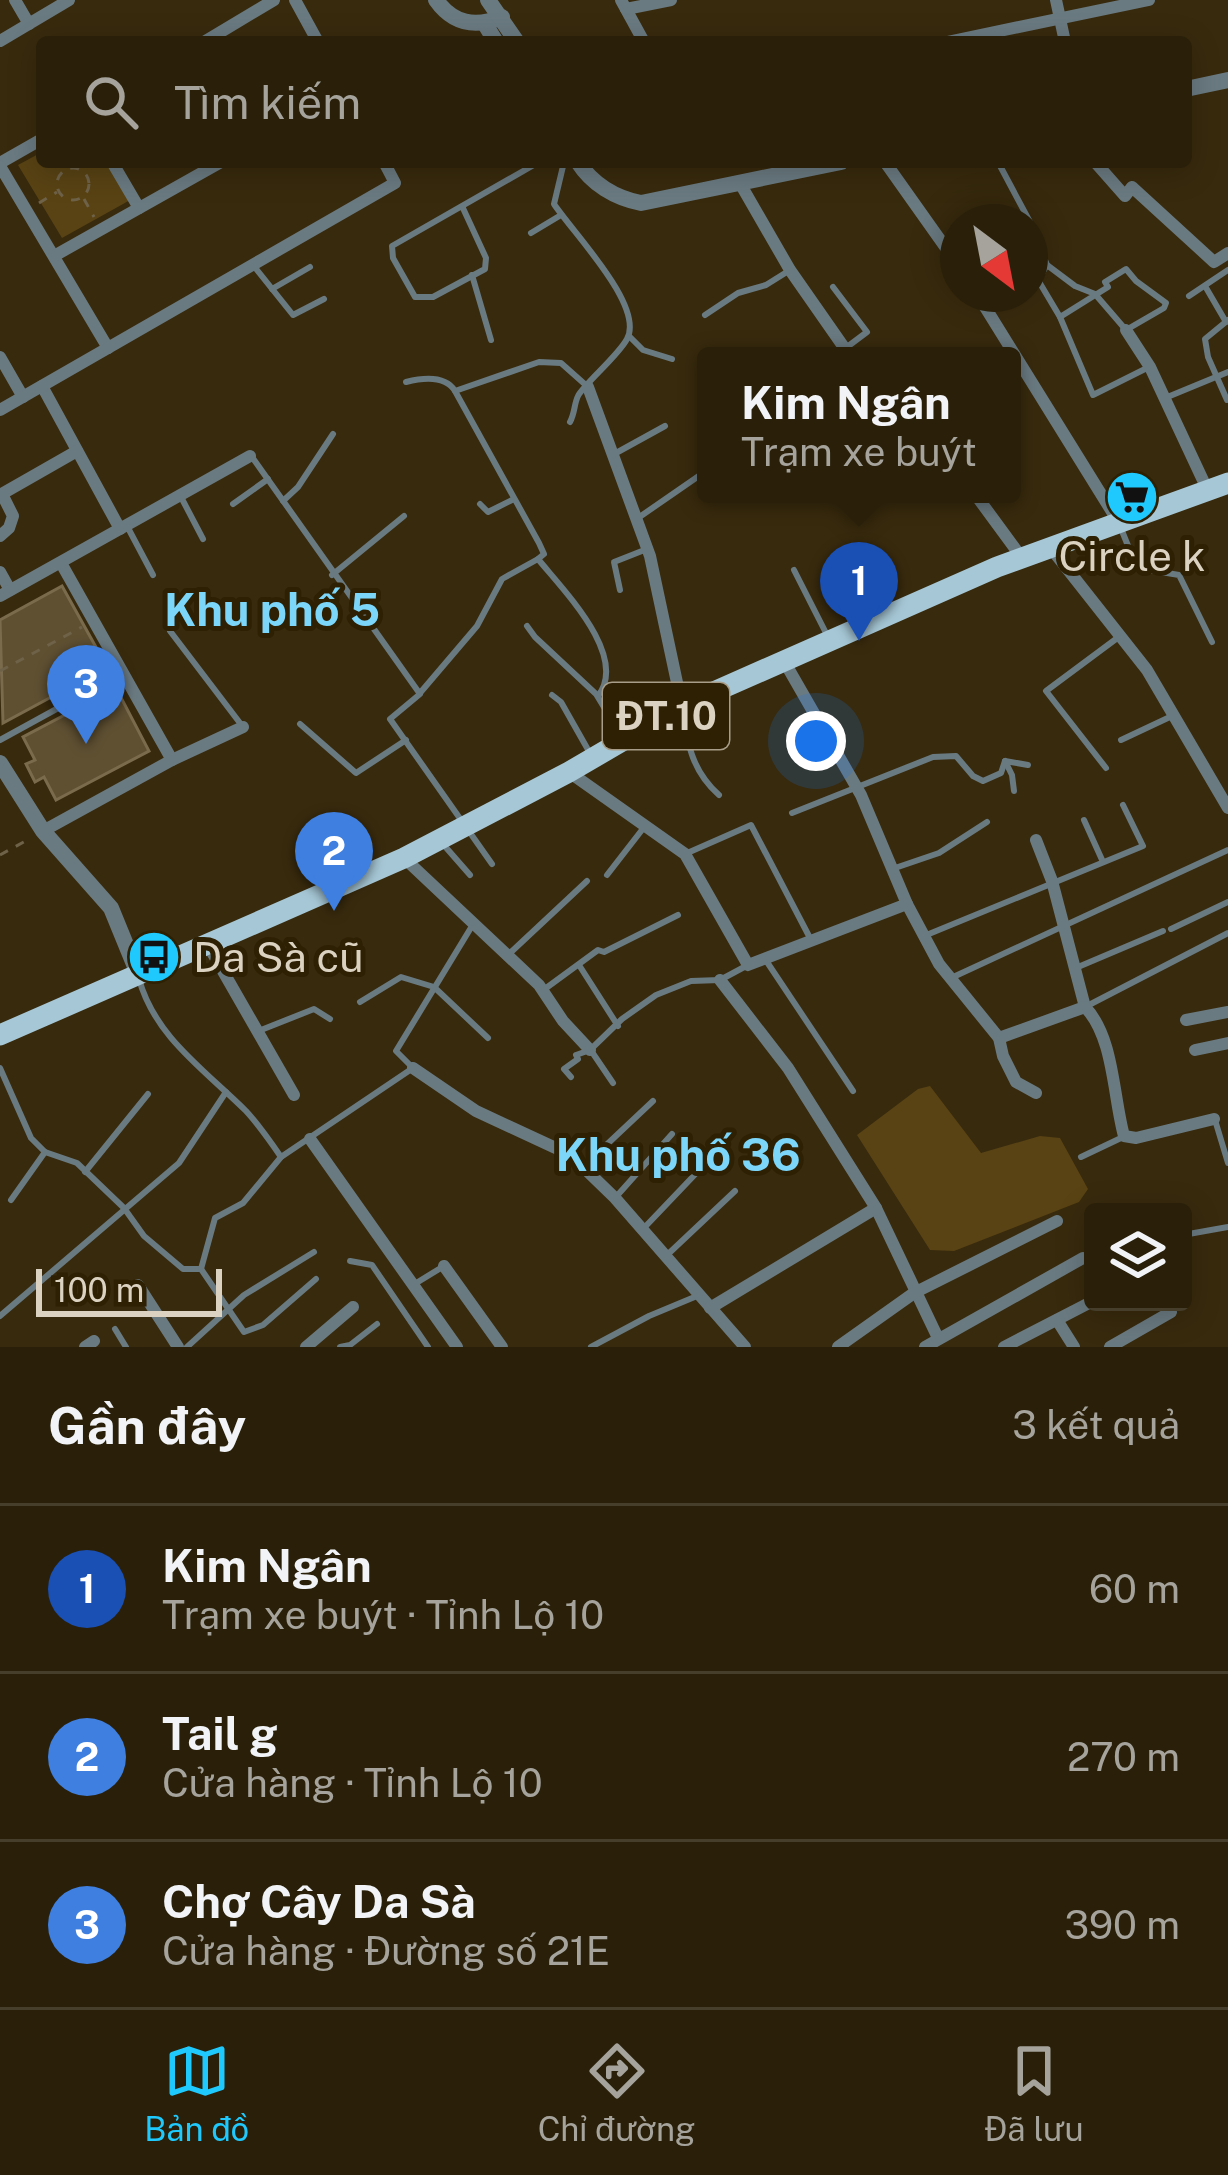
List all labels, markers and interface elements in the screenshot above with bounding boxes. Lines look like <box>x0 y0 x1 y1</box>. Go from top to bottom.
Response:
search box <box>36 36 1192 168</box>
icon: search <box>78 69 144 135</box>
text: Tìm kiếm <box>174 76 361 129</box>
north arrow <box>940 204 1048 312</box>
popup <box>697 347 1021 503</box>
text: Kim Ngân <box>741 376 951 429</box>
text: Trạm xe buýt <box>741 429 977 475</box>
supermarket icon: Circle k <box>1104 469 1160 525</box>
place label: Circle k <box>1058 531 1206 580</box>
pin: 1 <box>820 542 898 641</box>
district label: Khu phố 5 <box>164 583 380 636</box>
pin: 3 <box>47 645 125 744</box>
road number: ĐT.10 <box>603 683 729 749</box>
your location <box>786 711 846 771</box>
pin: 2 <box>295 812 373 911</box>
bus stop icon: Da Sà cũ <box>126 929 182 985</box>
place label: Da Sà cũ <box>193 932 364 981</box>
district label: Khu phố 36 <box>555 1128 801 1181</box>
map controls <box>1084 1203 1192 1311</box>
button: layers <box>1084 1203 1192 1311</box>
scale bar <box>36 1263 222 1316</box>
text: 100 m <box>54 1271 144 1309</box>
text: Gần đây <box>48 1396 246 1455</box>
text: 3 kết quả <box>1012 1402 1180 1448</box>
text: Kim Ngân <box>162 1539 372 1592</box>
text: 1 <box>79 1566 95 1612</box>
text: 60 m <box>1089 1566 1180 1612</box>
text: Trạm xe buýt · Tỉnh Lộ 10 <box>162 1592 604 1638</box>
text: Tail g <box>162 1707 278 1760</box>
text: 2 <box>75 1734 99 1780</box>
text: 270 m <box>1067 1734 1180 1780</box>
text: Cửa hàng · Tỉnh Lộ 10 <box>162 1760 543 1806</box>
text: Chợ Cây Da Sà <box>162 1875 476 1928</box>
text: 3 <box>74 1902 100 1948</box>
text: 390 m <box>1065 1902 1180 1948</box>
text: Cửa hàng · Đường số 21E <box>162 1928 610 1974</box>
tab: Bản đồ <box>144 2038 249 2148</box>
tab: Chỉ đường <box>538 2038 696 2148</box>
tab: Đã lưu <box>984 2038 1084 2148</box>

